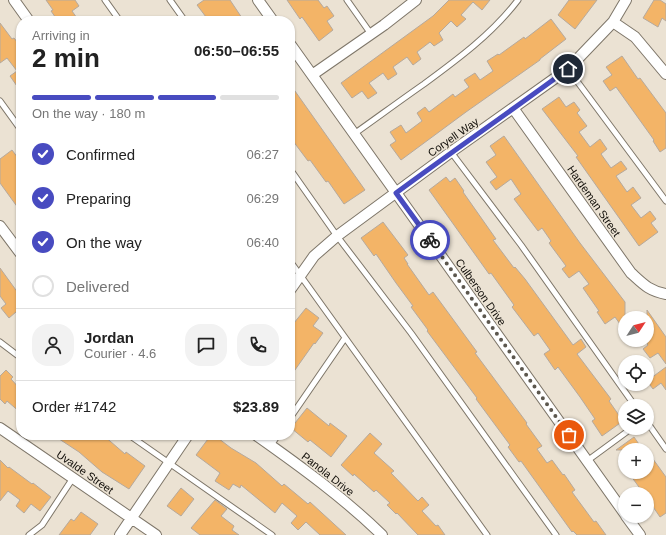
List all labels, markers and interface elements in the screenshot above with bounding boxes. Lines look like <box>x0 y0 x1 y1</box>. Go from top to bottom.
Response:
text: Arriving in <box>32 28 90 43</box>
text: 06:50–06:55 <box>194 42 279 59</box>
text: 2 min <box>32 43 100 73</box>
pin <box>551 52 585 86</box>
icon: home <box>557 58 579 80</box>
text: On the way · 180 m <box>32 106 145 121</box>
street label: Coryell Way <box>425 115 481 159</box>
icon: check <box>32 143 54 165</box>
text: Confirmed <box>66 146 135 163</box>
text: 06:27 <box>246 147 279 162</box>
street label: Hardeman Street <box>565 163 623 239</box>
icon: check <box>32 187 54 209</box>
text: Preparing <box>66 190 131 207</box>
text: 06:29 <box>246 191 279 206</box>
courier <box>410 220 450 260</box>
icon: bike <box>419 229 441 251</box>
icon: check <box>32 231 54 253</box>
text: On the way <box>66 234 142 251</box>
text: 06:40 <box>246 235 279 250</box>
street label: Culberson Drive <box>453 256 509 328</box>
text: Delivered <box>66 278 129 295</box>
north arrow <box>618 311 654 347</box>
map controls <box>618 311 654 523</box>
button: person <box>32 324 74 366</box>
button: chat <box>185 324 227 366</box>
button: phone <box>237 324 279 366</box>
text: Jordan <box>84 329 134 346</box>
text: Courier · 4.6 <box>84 346 156 361</box>
button: locate <box>618 355 654 391</box>
text: Order #1742 <box>32 398 116 415</box>
text: $23.89 <box>233 398 279 415</box>
button: layers <box>618 399 654 435</box>
pin <box>552 418 586 452</box>
icon: bag <box>558 424 580 446</box>
button: + <box>618 443 654 479</box>
street label: Uvalde Street <box>54 448 116 496</box>
street label: Panola Drive <box>299 450 357 498</box>
button: − <box>618 487 654 523</box>

